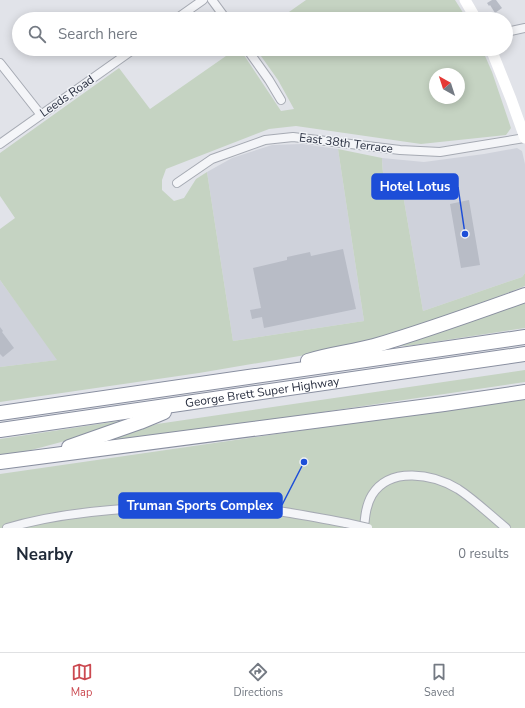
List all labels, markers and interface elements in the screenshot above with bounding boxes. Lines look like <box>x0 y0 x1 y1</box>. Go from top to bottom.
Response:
search box <box>12 12 513 56</box>
icon: search <box>26 23 48 45</box>
text: Search here <box>58 24 138 44</box>
north arrow <box>429 68 465 104</box>
street label: Leeds Road <box>37 71 97 121</box>
street label: East 38th Terrace <box>298 129 394 157</box>
callout: Hotel Lotus <box>372 174 458 199</box>
text: Hotel Lotus <box>380 178 450 196</box>
street label: George Brett Super Highway <box>184 373 341 411</box>
callout: Truman Sports Complex <box>119 493 282 518</box>
text: Truman Sports Complex <box>127 497 274 515</box>
text: Nearby <box>16 543 73 566</box>
text: 0 results <box>458 545 509 563</box>
tab: Map <box>71 661 93 700</box>
tab: Directions <box>234 661 283 700</box>
tab: Saved <box>424 661 454 700</box>

